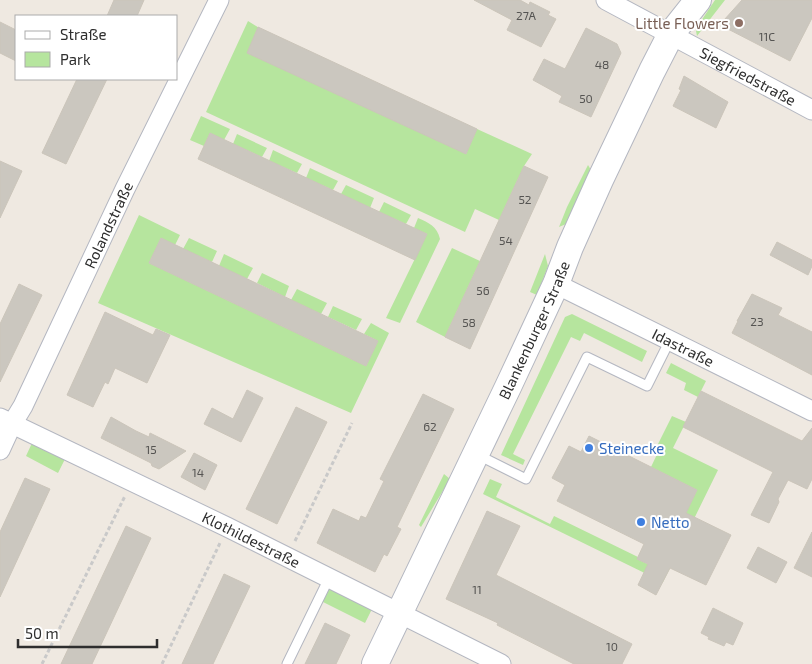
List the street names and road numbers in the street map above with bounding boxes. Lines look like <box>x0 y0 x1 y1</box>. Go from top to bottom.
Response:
street label: Siegfriedstraße <box>697 43 799 109</box>
street label: Rolandstraße <box>80 178 136 271</box>
street label: Blankenburger Straße <box>495 258 573 402</box>
street label: Idastraße <box>649 324 717 370</box>
street label: Klothildestraße <box>199 508 303 571</box>

